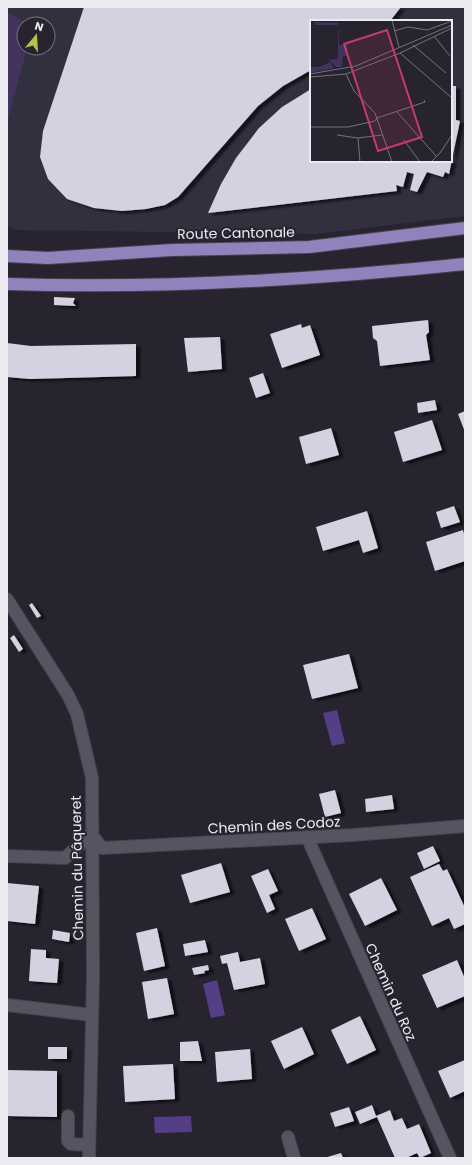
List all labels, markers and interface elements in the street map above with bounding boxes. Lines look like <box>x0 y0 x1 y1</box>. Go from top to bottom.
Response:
north arrow <box>16 16 56 56</box>
text: N <box>33 18 46 35</box>
inset map <box>310 20 452 162</box>
street label: Route Cantonale <box>177 222 295 244</box>
street label: Chemin du Pâqueret <box>66 795 88 941</box>
street label: Chemin des Codoz <box>207 812 341 838</box>
street label: Chemin du Roz <box>361 940 421 1044</box>

